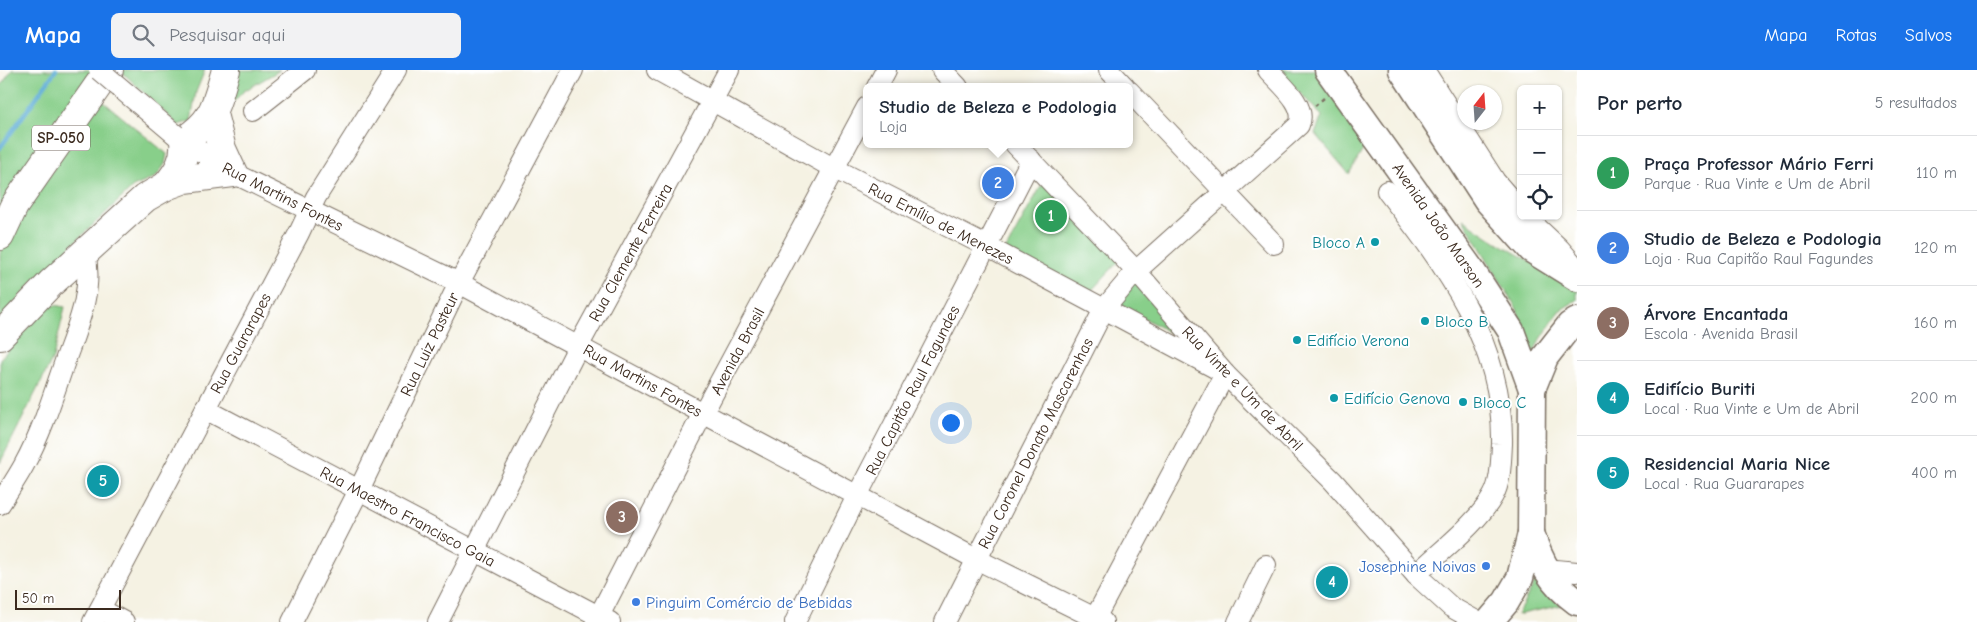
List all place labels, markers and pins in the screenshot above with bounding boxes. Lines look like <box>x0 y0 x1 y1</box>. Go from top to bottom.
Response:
pin: 2 <box>982 164 1014 202</box>
pin: 1 <box>1035 197 1067 235</box>
place label: Bloco A <box>1312 234 1365 252</box>
marker: Bloco A <box>1369 236 1381 248</box>
place label: Bloco B <box>1435 313 1488 331</box>
marker: Bloco B <box>1419 315 1431 327</box>
place label: Edifício Verona <box>1307 332 1409 350</box>
marker: Edifício Verona <box>1291 334 1303 346</box>
place label: Edifício Genova <box>1344 390 1450 408</box>
marker: Edifício Genova <box>1328 392 1340 404</box>
place label: Bloco C <box>1473 394 1526 412</box>
marker: Bloco C <box>1457 396 1469 408</box>
pin: 5 <box>87 462 119 500</box>
pin: 3 <box>606 498 638 536</box>
place label: Josephine Noivas <box>1359 558 1476 576</box>
marker: Josephine Noivas <box>1480 560 1492 572</box>
pin: 4 <box>1316 563 1348 601</box>
place label: Pinguim Comércio de Bebidas <box>646 594 853 612</box>
marker: Pinguim Comércio de Bebidas <box>630 596 642 608</box>

